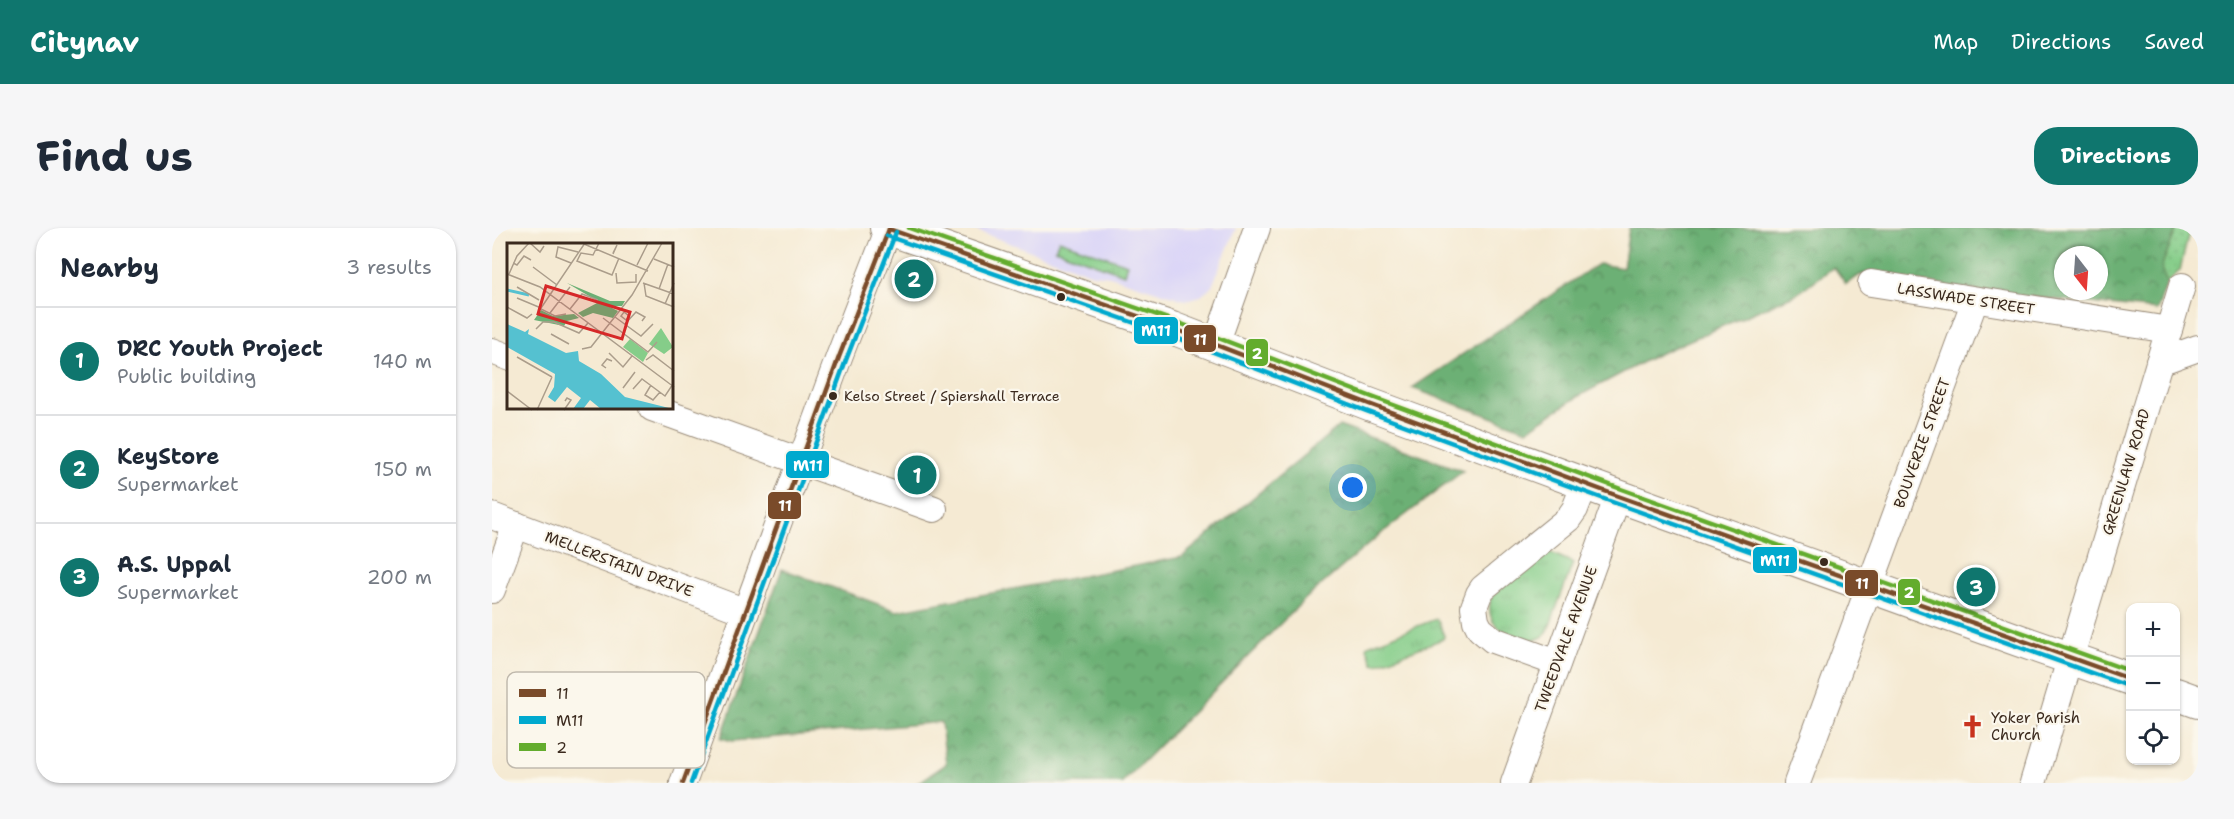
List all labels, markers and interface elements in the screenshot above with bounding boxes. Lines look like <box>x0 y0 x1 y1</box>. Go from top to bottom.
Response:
text: Citynav <box>30 23 139 61</box>
text: Map <box>1933 28 1978 56</box>
text: Directions <box>2011 28 2111 56</box>
text: Saved <box>2144 28 2204 56</box>
button: Directions <box>2034 127 2198 185</box>
text: Find us <box>36 128 193 184</box>
inset map <box>507 243 674 410</box>
north arrow <box>2054 246 2108 300</box>
text: Nearby <box>60 250 159 285</box>
text: 3 results <box>346 254 432 280</box>
pin: 2 <box>894 256 934 302</box>
street label: LASSWADE STREET <box>1896 278 2036 320</box>
unlabelled marker <box>1055 291 1067 303</box>
line badge: M11 <box>1133 316 1179 345</box>
text: M11 <box>1141 320 1171 341</box>
line badge: 11 <box>1183 324 1217 353</box>
text: 11 <box>1193 329 1207 350</box>
text: DRC Youth Project <box>117 334 323 363</box>
line badge: 2 <box>1245 338 1269 367</box>
text: 2 <box>1251 343 1263 364</box>
text: 1 <box>75 348 84 374</box>
text: 140 m <box>373 348 432 374</box>
text: Public building <box>117 363 256 389</box>
street label: BOUVERIE STREET <box>1889 375 1955 511</box>
place label: Kelso Street / Spiershall Terrace <box>844 387 1060 405</box>
marker: Kelso Street / Spiershall Terrace <box>827 390 839 402</box>
street label: GREENLAW ROAD <box>2097 406 2155 538</box>
text: KeyStore <box>117 442 220 471</box>
line badge: M11 <box>785 450 830 479</box>
pin: 1 <box>898 452 936 498</box>
text: M11 <box>793 455 823 476</box>
text: 2 <box>73 456 87 482</box>
text: 150 m <box>374 456 432 482</box>
text: Supermarket <box>117 471 239 497</box>
your location <box>1338 473 1367 502</box>
line badge: 11 <box>767 491 802 520</box>
text: 11 <box>778 495 792 516</box>
street label: MELLERSTAIN DRIVE <box>542 526 696 602</box>
line badge: M11 <box>1752 546 1798 574</box>
text: A.S. Uppal <box>117 550 231 579</box>
text: M11 <box>1760 550 1790 571</box>
unlabelled marker <box>1818 556 1830 568</box>
street label: TWEEDVALE AVENUE <box>1530 563 1602 715</box>
text: 3 <box>73 564 87 590</box>
text: 200 m <box>367 564 432 590</box>
pin: 3 <box>1956 564 1996 610</box>
line badge: 11 <box>1844 569 1879 597</box>
text: 11 <box>1855 573 1869 594</box>
line badge: 2 <box>1897 578 1921 606</box>
text: Supermarket <box>117 579 239 605</box>
text: 2 <box>1903 582 1915 603</box>
map controls <box>2126 603 2180 765</box>
button: + <box>2126 603 2180 657</box>
button: − <box>2126 657 2180 711</box>
legend <box>507 672 705 768</box>
text: 11 <box>556 683 569 704</box>
place label: Yoker Parish Church <box>1991 708 2080 745</box>
text: M11 <box>556 710 584 731</box>
button: locate <box>2126 711 2180 765</box>
church icon: Yoker Parish Church <box>1960 714 1986 740</box>
text: 2 <box>556 737 567 758</box>

